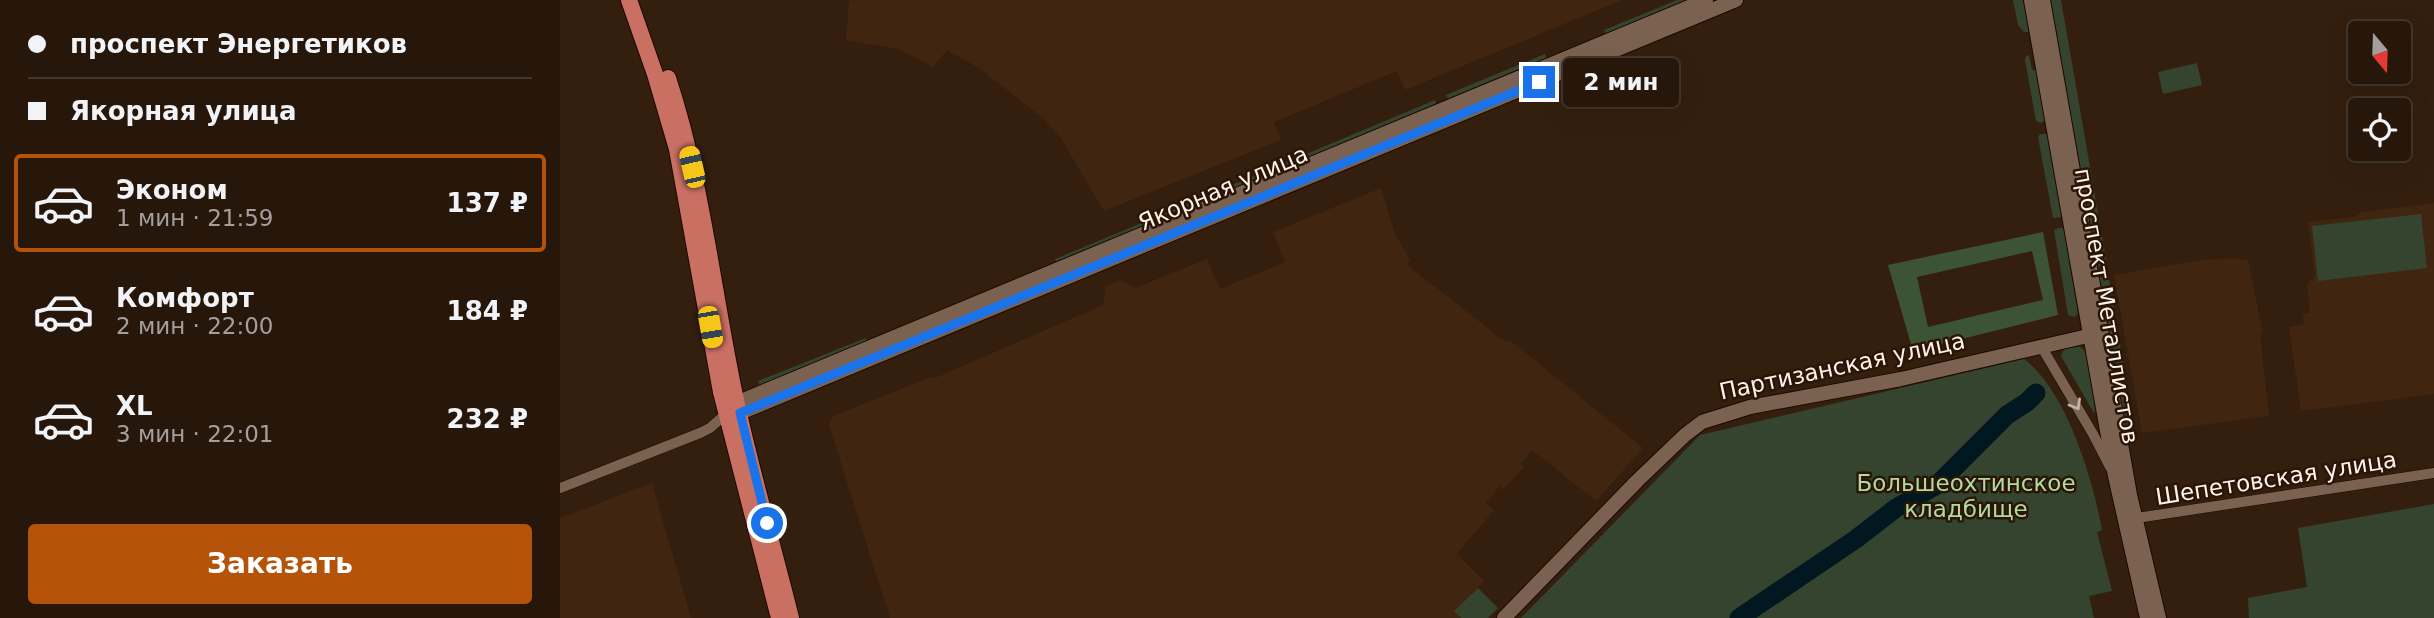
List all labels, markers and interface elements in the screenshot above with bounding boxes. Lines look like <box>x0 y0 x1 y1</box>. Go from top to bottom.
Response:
north arrow <box>2348 21 2412 84</box>
map controls <box>2348 21 2411 161</box>
text: проспект Энергетиков <box>70 29 407 59</box>
callout: 2 мин <box>1564 57 1679 106</box>
route end <box>1523 66 1555 98</box>
text: 2 мин <box>1584 69 1658 95</box>
text: Якорная улица <box>70 96 296 126</box>
button: locate <box>2348 98 2411 161</box>
street label: Якорная улица <box>1134 141 1312 235</box>
car <box>678 144 707 190</box>
street label: проспект Металлистов <box>2070 166 2144 446</box>
icon: car <box>32 172 95 235</box>
text: Эконом <box>116 175 228 205</box>
text: 137 ₽ <box>447 188 528 218</box>
text: 1 мин · 21:59 <box>116 205 274 231</box>
icon: car <box>32 280 95 343</box>
text: Комфорт <box>116 283 254 313</box>
text: 184 ₽ <box>447 296 528 326</box>
car <box>697 304 724 350</box>
text: 2 мин · 22:00 <box>116 313 274 339</box>
street label: Партизанская улица <box>1717 327 1967 405</box>
icon: car <box>32 388 95 451</box>
text: XL <box>116 391 153 421</box>
one-way arrow <box>2068 397 2081 410</box>
text: 232 ₽ <box>447 404 528 434</box>
text: 3 мин · 22:01 <box>116 421 274 447</box>
street label: Шепетовская улица <box>2154 446 2398 510</box>
park label: Большеохтинское кладбище <box>1856 470 2076 522</box>
route start <box>751 507 783 539</box>
button: Заказать <box>28 524 532 604</box>

